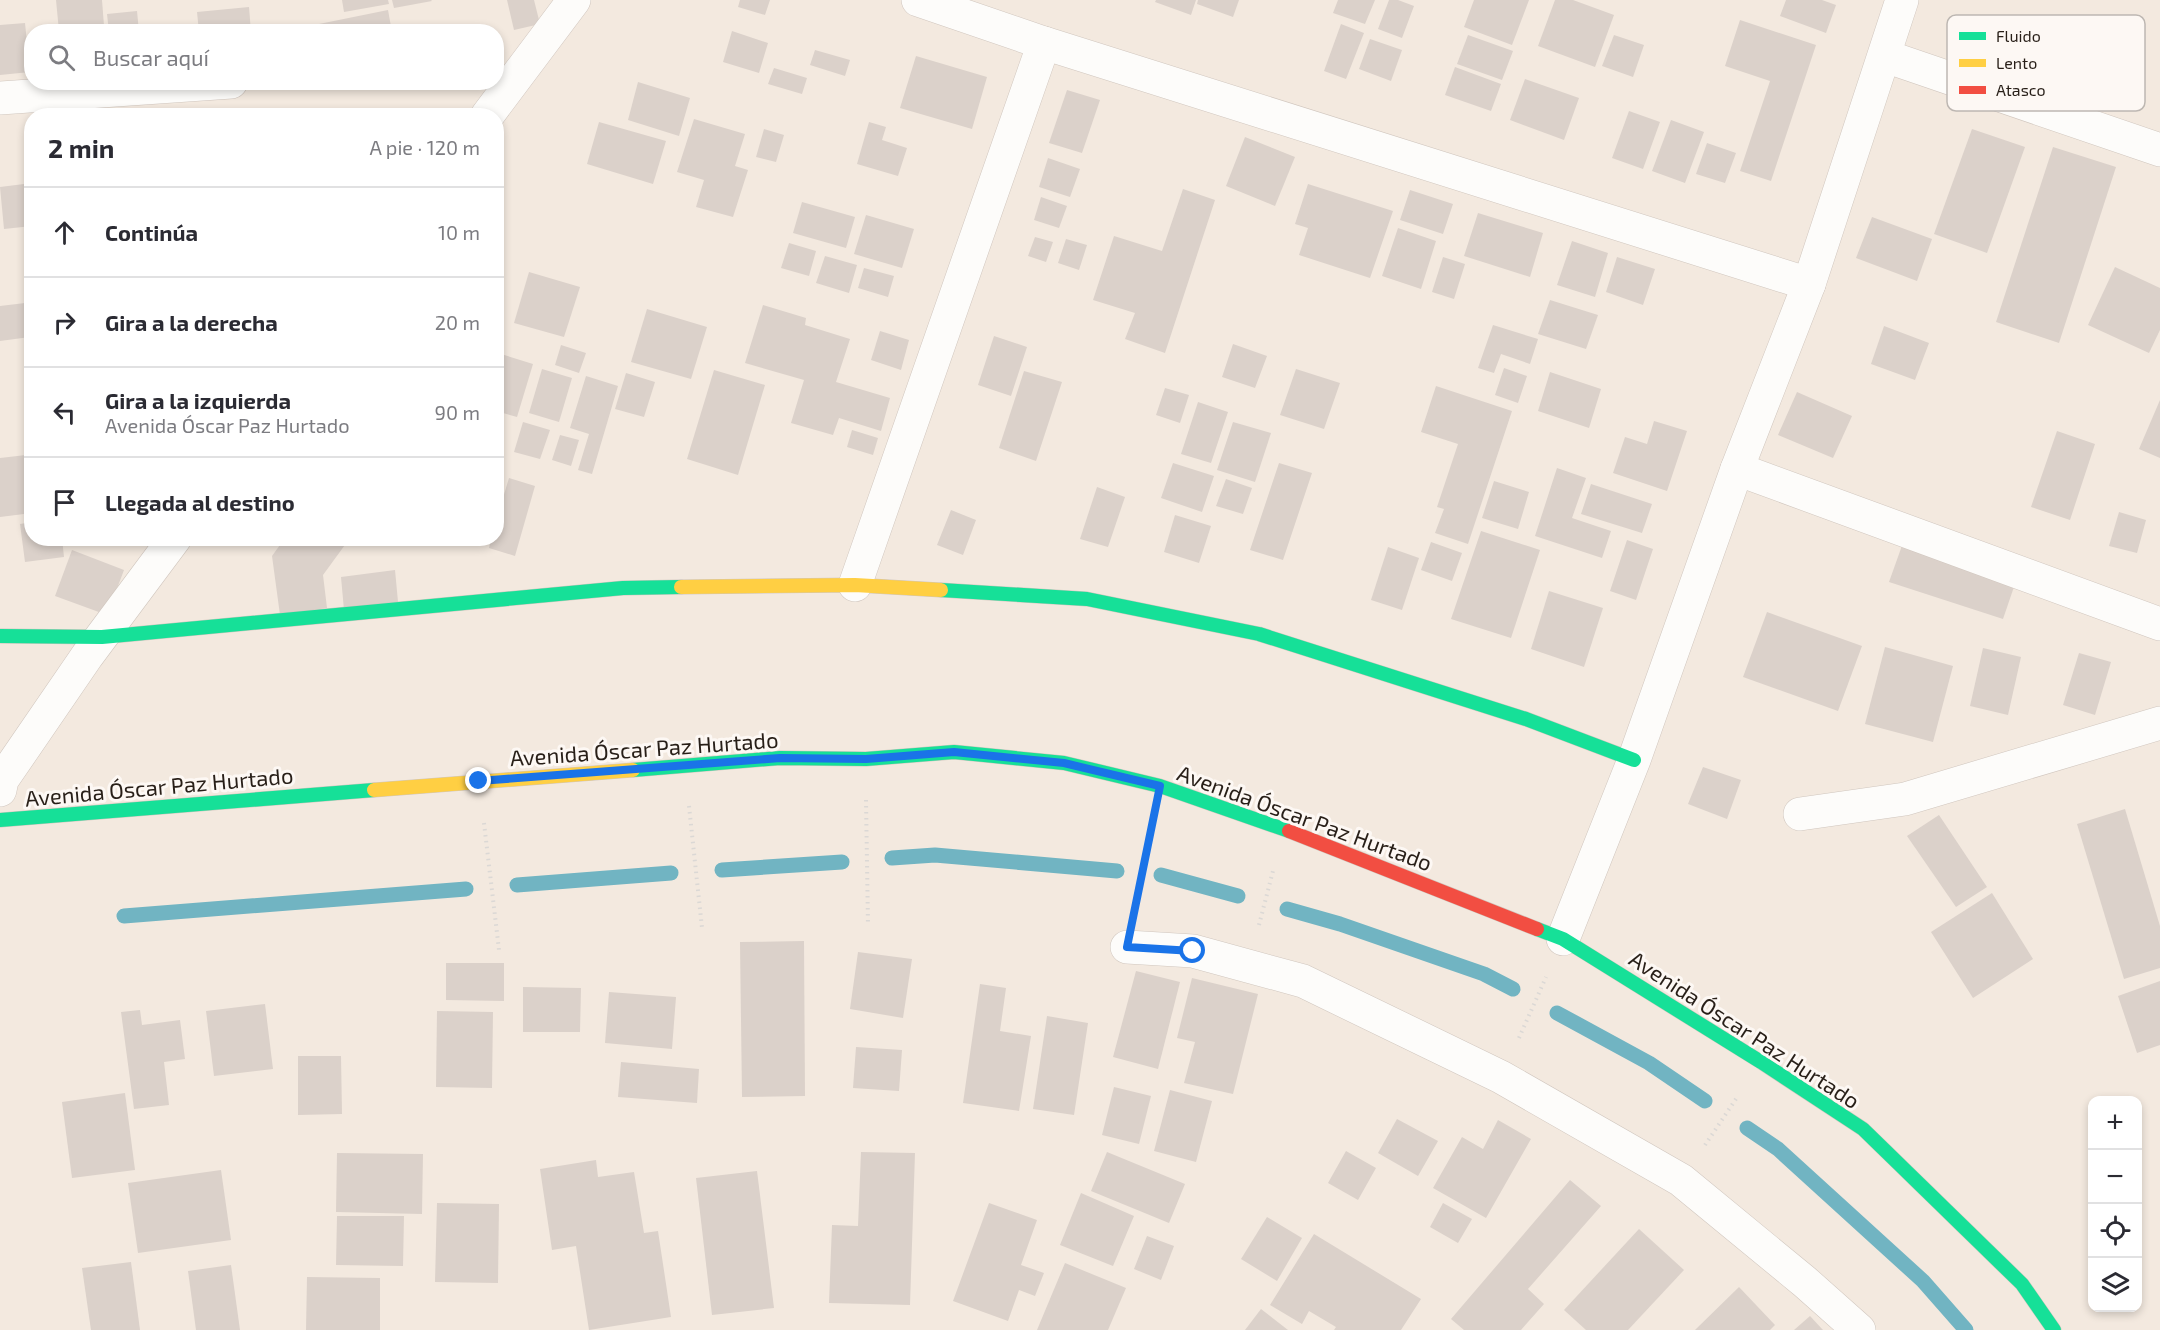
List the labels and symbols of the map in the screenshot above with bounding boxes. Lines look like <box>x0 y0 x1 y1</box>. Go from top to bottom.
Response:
legend <box>1947 15 2145 111</box>
text: Fluido <box>1996 26 2041 45</box>
text: Lento <box>1996 53 2037 72</box>
text: Atasco <box>1996 80 2046 99</box>
street label: Avenida Óscar Paz Hurtado <box>509 726 779 770</box>
street label: Avenida Óscar Paz Hurtado <box>1174 759 1436 875</box>
street label: Avenida Óscar Paz Hurtado <box>24 761 294 811</box>
route end <box>465 767 491 793</box>
route start <box>1179 937 1205 963</box>
street label: Avenida Óscar Paz Hurtado <box>1625 945 1865 1113</box>

